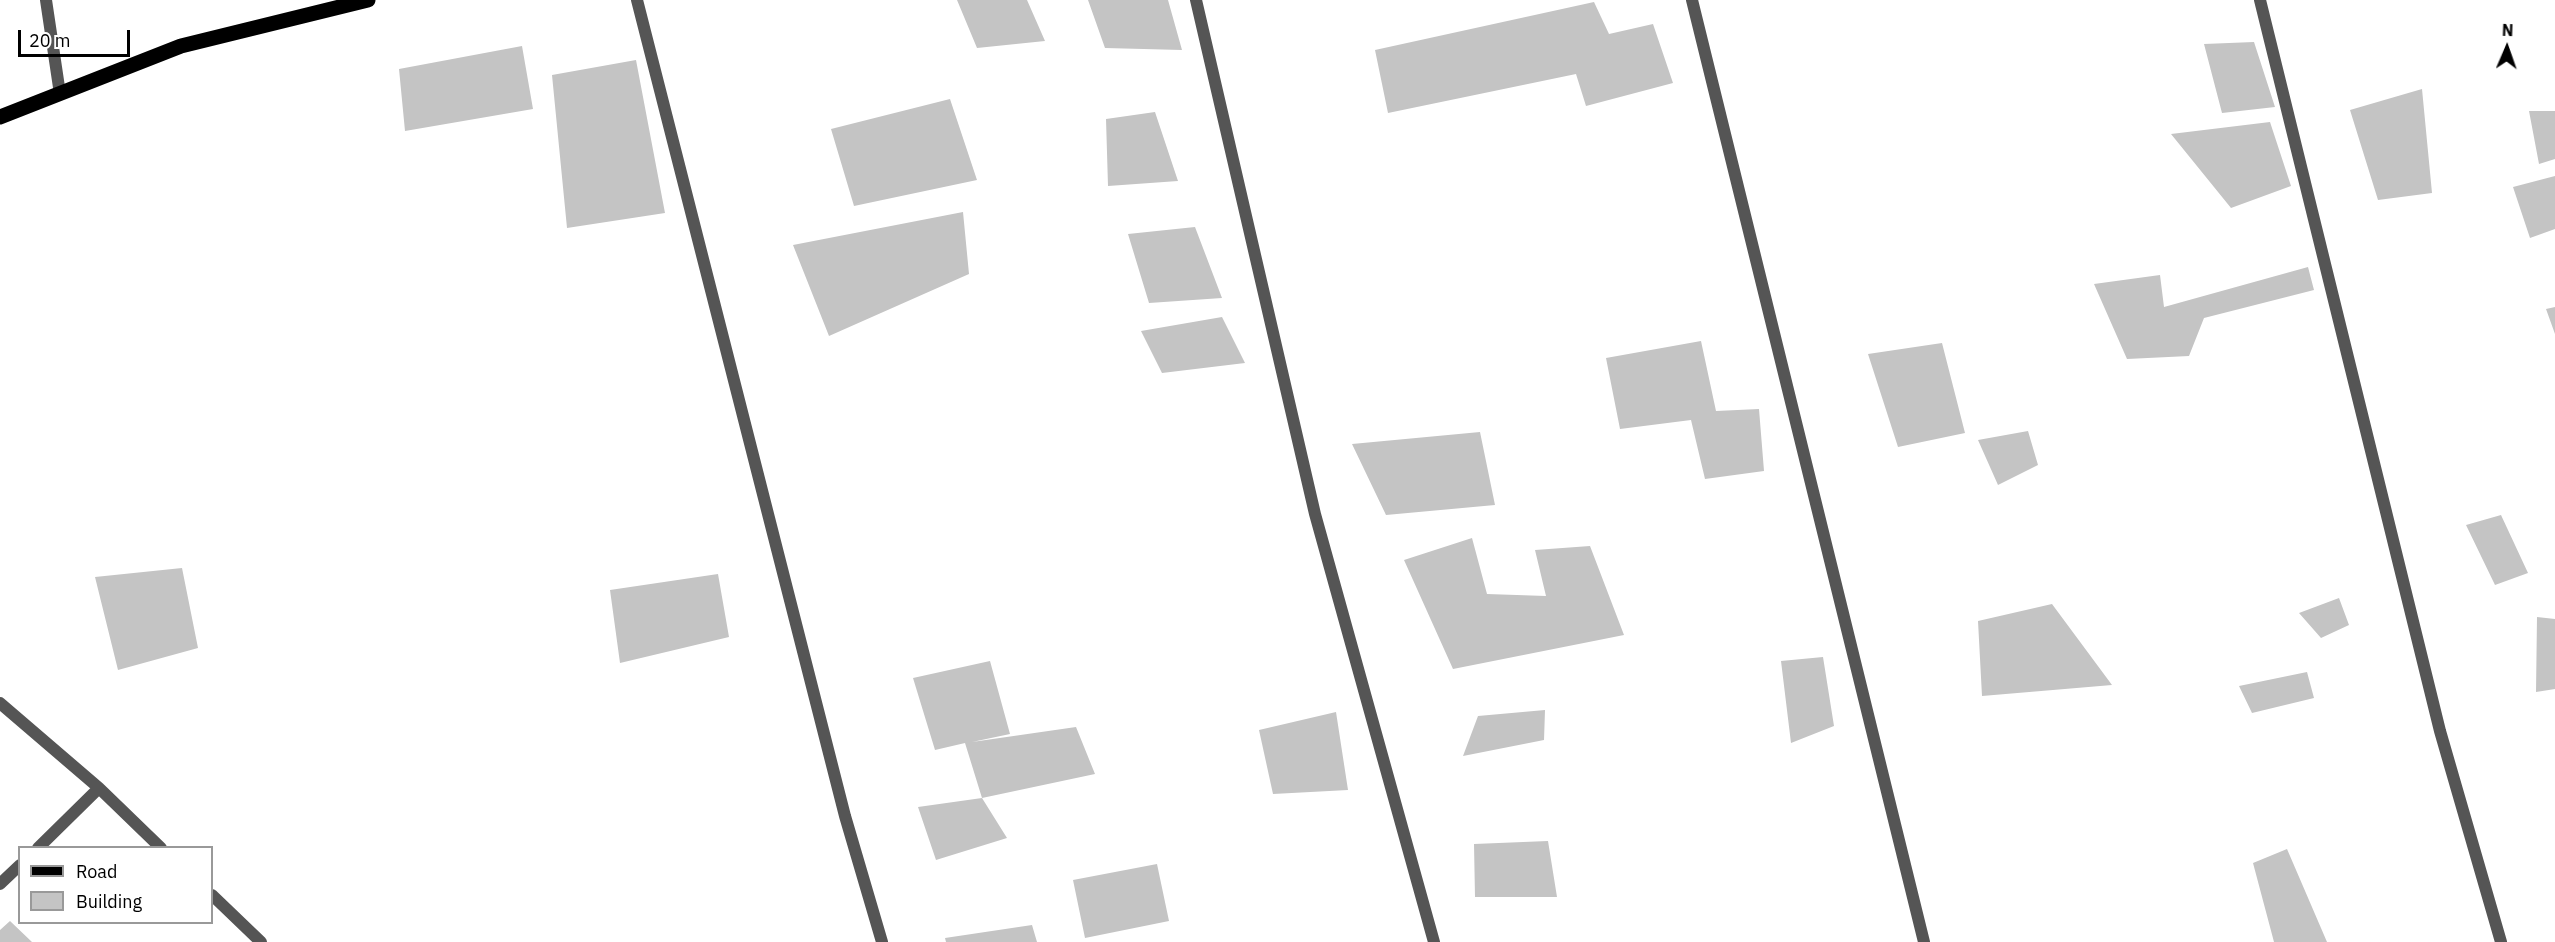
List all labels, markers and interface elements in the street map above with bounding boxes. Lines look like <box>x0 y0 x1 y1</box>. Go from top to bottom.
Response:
scale bar <box>21 18 134 56</box>
north arrow <box>2477 18 2537 78</box>
text: N <box>2501 20 2514 40</box>
text: 20 m <box>29 29 71 52</box>
legend <box>18 846 213 924</box>
text: Road <box>76 860 117 883</box>
text: Building <box>76 890 142 913</box>

